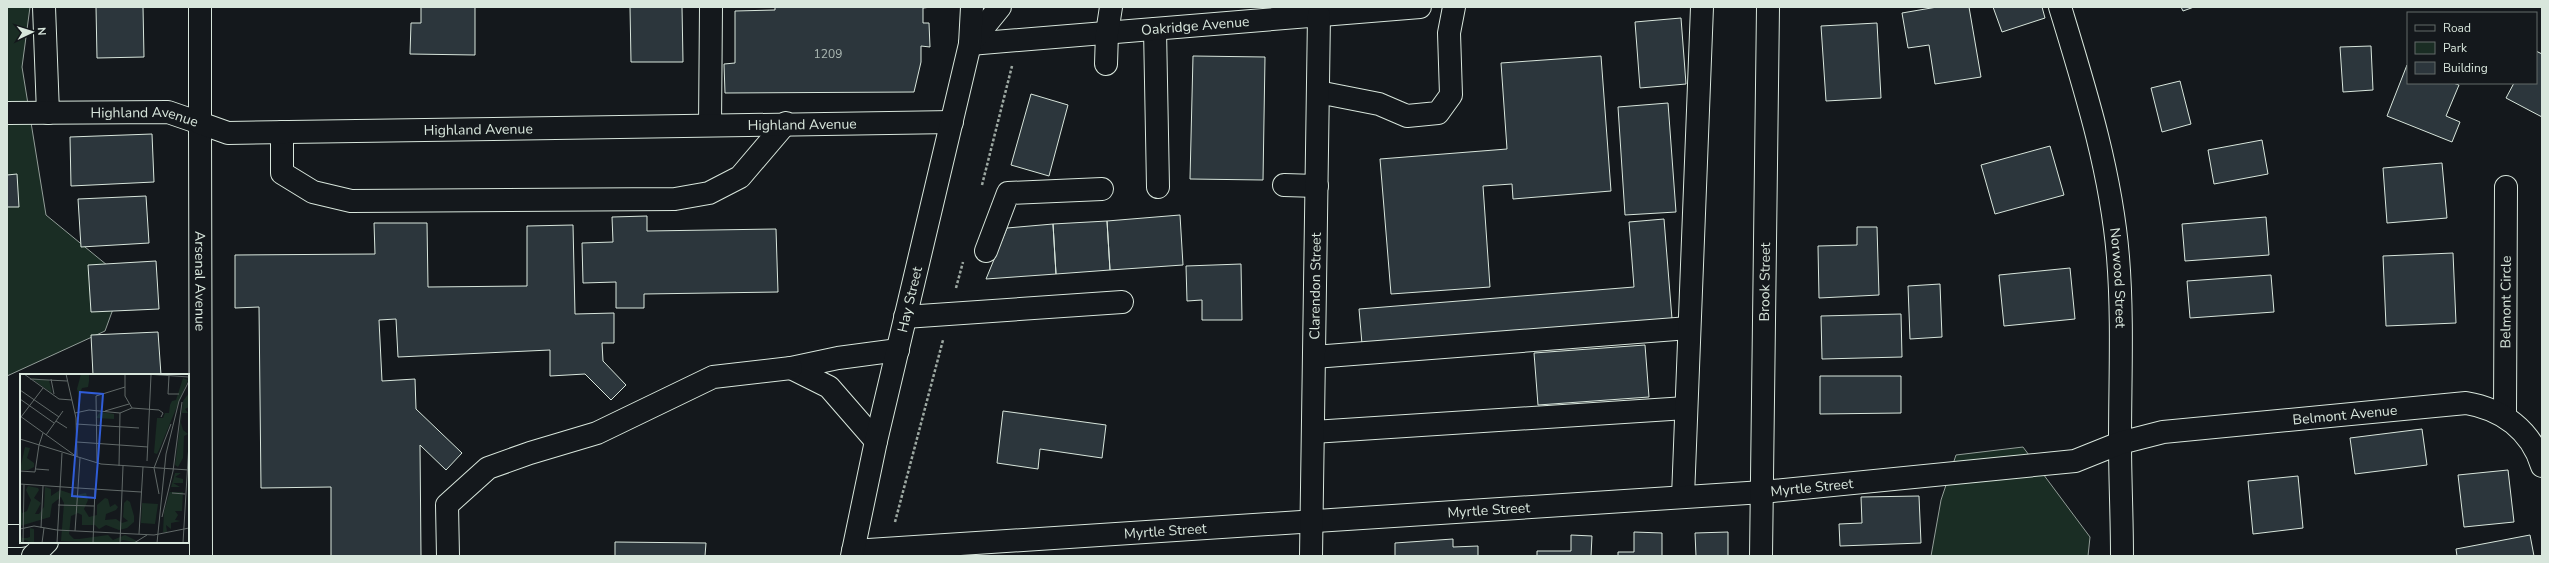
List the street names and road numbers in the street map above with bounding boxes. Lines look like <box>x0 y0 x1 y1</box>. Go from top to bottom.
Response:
street label: Oakridge Avenue <box>1140 12 1250 40</box>
street label: Highland Avenue <box>90 103 201 132</box>
street label: Highland Avenue <box>748 114 857 135</box>
street label: Highland Avenue <box>424 119 533 140</box>
street label: Norwood Street <box>2105 226 2130 328</box>
street label: Arsenal Avenue <box>190 231 209 331</box>
street label: Clarendon Street <box>1305 232 1326 340</box>
street label: Brook Street <box>1755 242 1775 322</box>
street label: Belmont Circle <box>2496 255 2516 349</box>
street label: Hay Street <box>893 265 927 334</box>
street label: Belmont Avenue <box>2292 401 2398 430</box>
street label: Myrtle Street <box>1770 474 1854 501</box>
street label: Myrtle Street <box>1447 498 1531 522</box>
street label: Myrtle Street <box>1123 519 1207 543</box>

